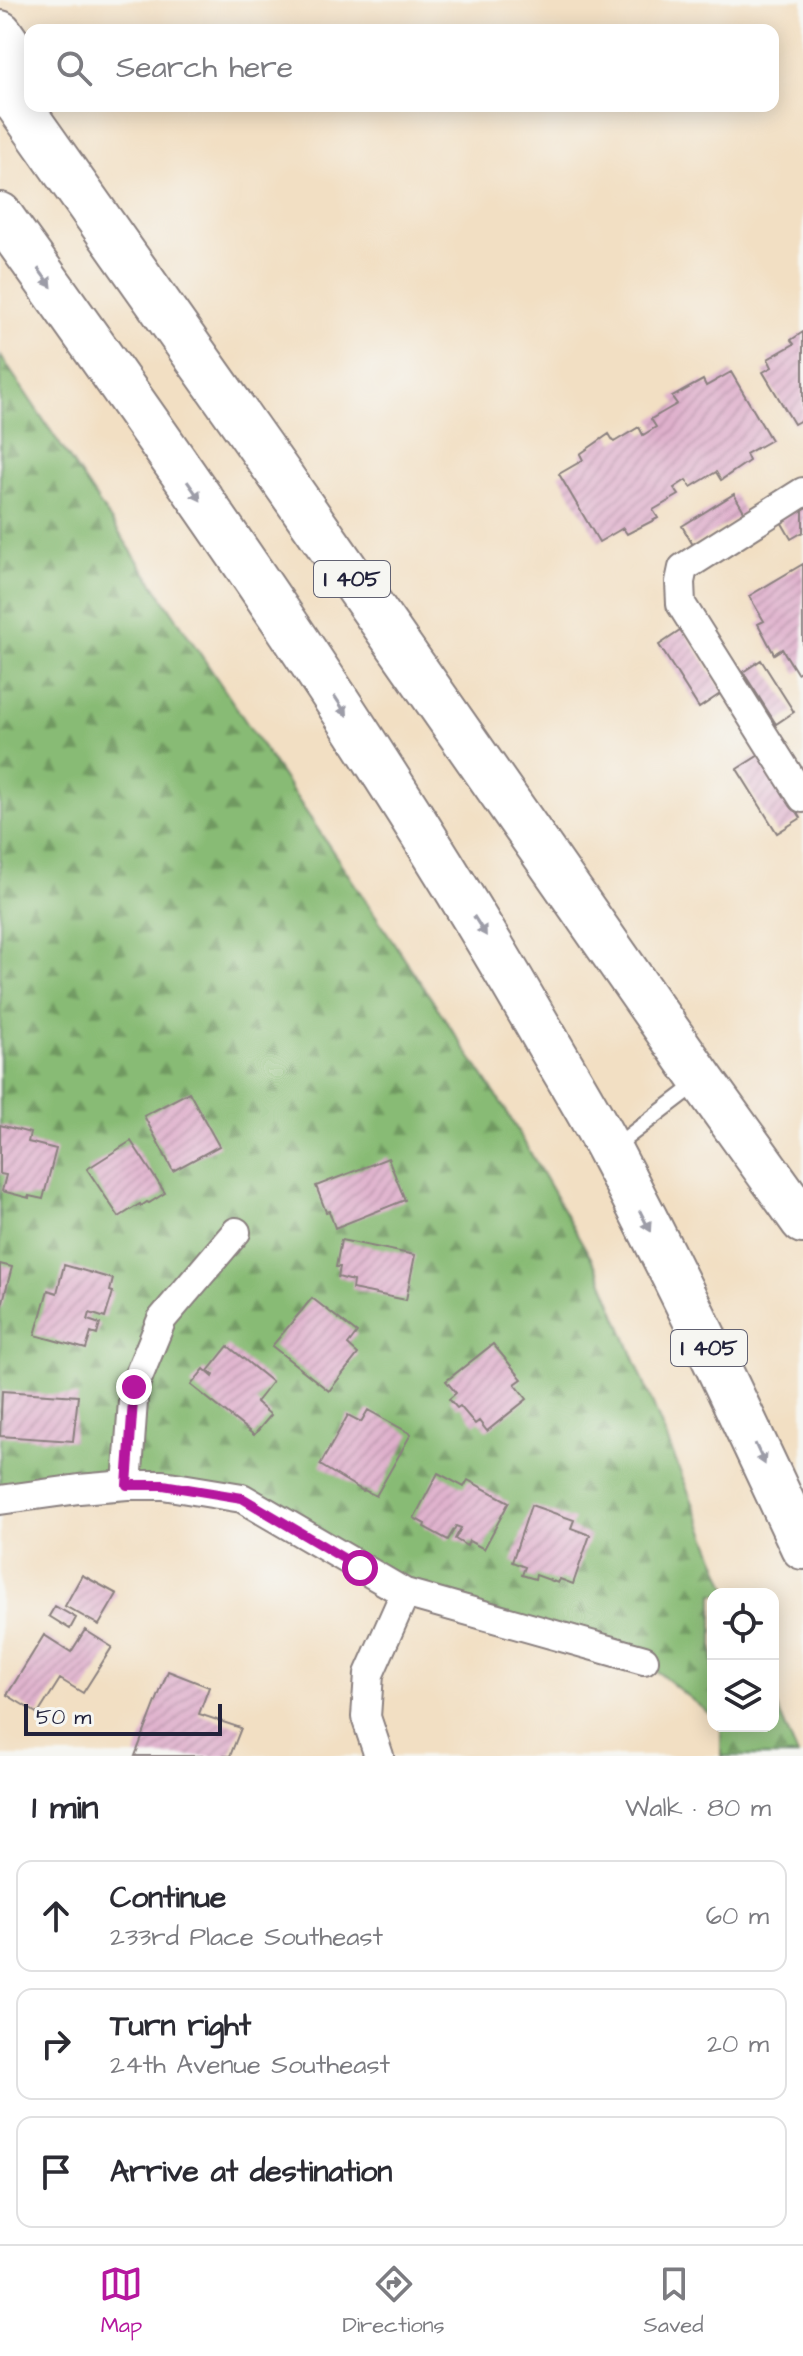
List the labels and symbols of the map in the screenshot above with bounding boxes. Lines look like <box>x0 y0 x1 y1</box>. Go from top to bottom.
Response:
one-way arrow <box>37 268 52 289</box>
one-way arrow <box>186 481 201 502</box>
road number: I 405 <box>314 561 390 597</box>
one-way arrow <box>333 695 348 717</box>
one-way arrow <box>472 915 486 937</box>
one-way arrow <box>638 1209 652 1232</box>
road number: I 405 <box>671 1330 747 1366</box>
route end <box>116 1369 152 1405</box>
one-way arrow <box>753 1442 767 1466</box>
route start <box>342 1550 378 1586</box>
scale bar <box>24 1700 222 1736</box>

